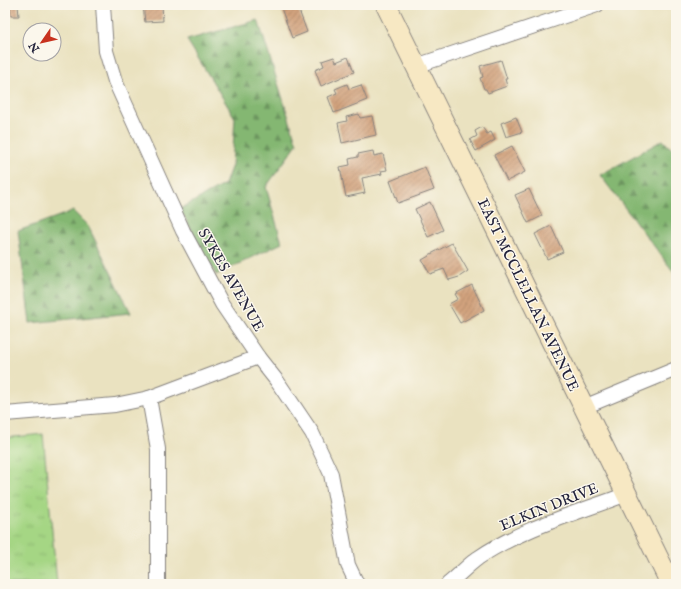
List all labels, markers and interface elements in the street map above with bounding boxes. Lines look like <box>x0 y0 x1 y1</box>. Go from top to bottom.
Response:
north arrow <box>22 22 62 62</box>
text: N <box>26 39 44 56</box>
street label: EAST MCCLELLAN AVENUE <box>473 195 583 395</box>
street label: SYKES AVENUE <box>194 225 268 335</box>
street label: ELKIN DRIVE <box>497 479 601 535</box>

